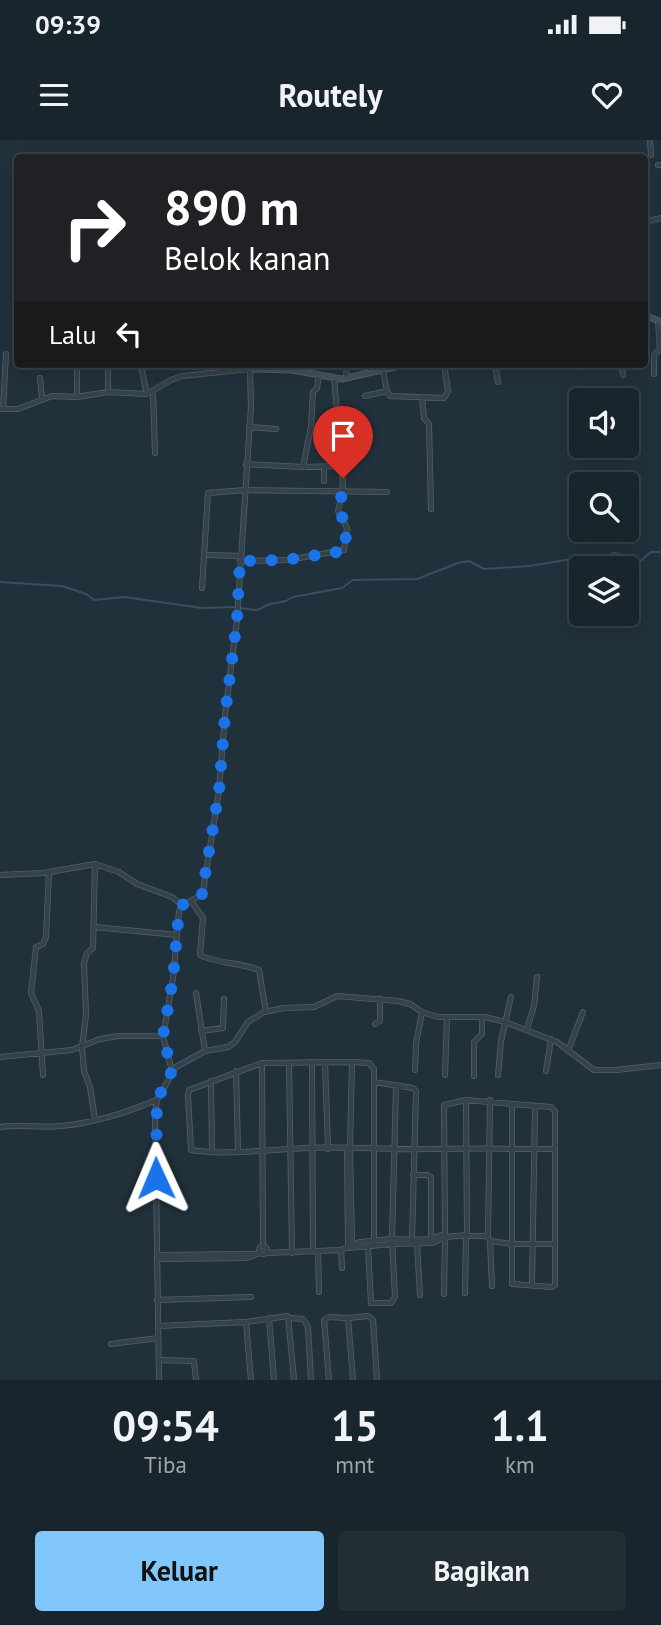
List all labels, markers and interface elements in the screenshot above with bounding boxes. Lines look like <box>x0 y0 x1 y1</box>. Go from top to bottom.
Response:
text: 09:39 <box>35 8 101 41</box>
text: Routely <box>278 74 383 116</box>
icon: menu <box>35 76 73 114</box>
icon: heart <box>588 76 626 114</box>
text: 890 m <box>164 175 299 239</box>
icon: right <box>49 182 140 273</box>
text: Belok kanan <box>164 237 330 279</box>
icon: left <box>110 315 148 353</box>
text: Lalu <box>49 318 96 351</box>
map controls <box>569 388 639 626</box>
button: sound <box>569 388 639 458</box>
pin <box>313 406 373 478</box>
icon: arrive <box>324 417 362 455</box>
button: search <box>569 472 639 542</box>
button: layers <box>569 556 639 626</box>
position arrow <box>119 1141 193 1215</box>
text: 09:54 <box>112 1398 219 1453</box>
text: 15 <box>331 1398 379 1453</box>
text: 1.1 <box>491 1398 549 1453</box>
text: Tiba <box>144 1450 187 1479</box>
text: mnt <box>335 1450 374 1479</box>
text: km <box>505 1450 535 1479</box>
button: Keluar <box>35 1531 324 1611</box>
button: Bagikan <box>338 1531 626 1611</box>

